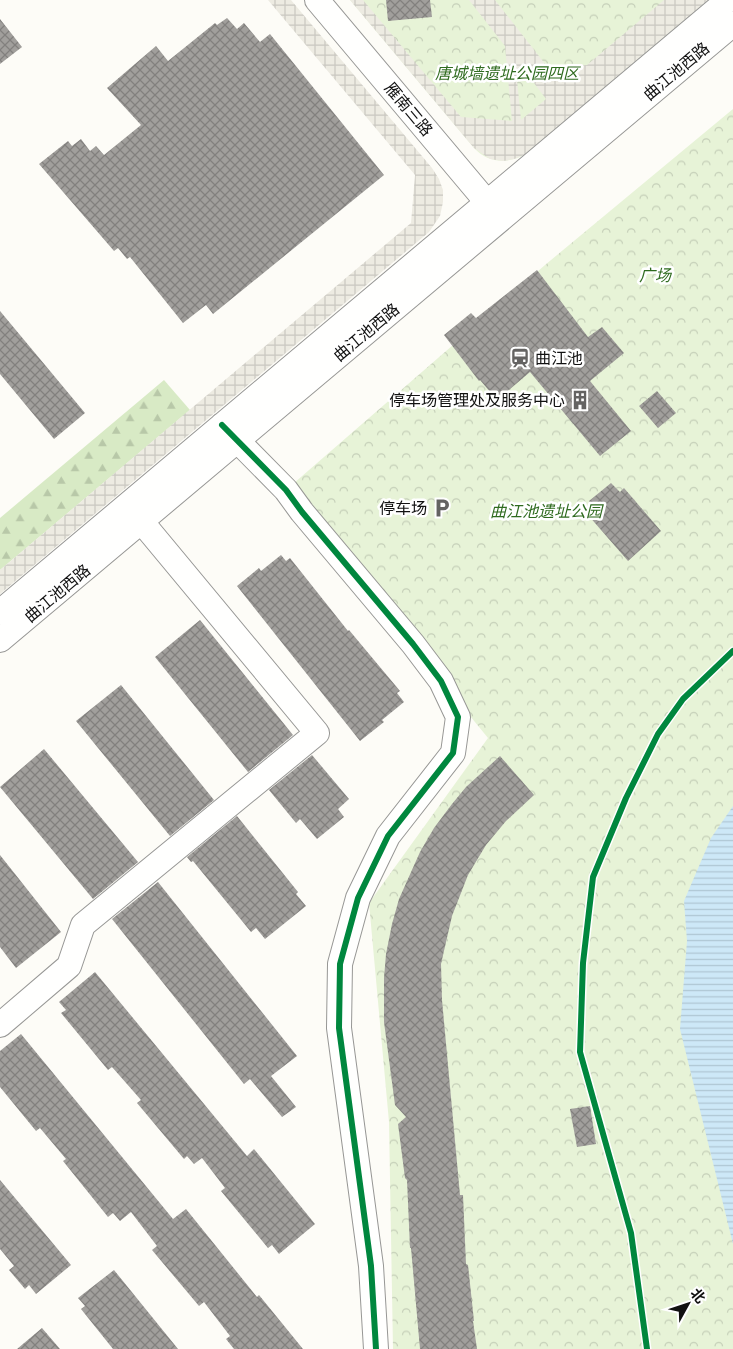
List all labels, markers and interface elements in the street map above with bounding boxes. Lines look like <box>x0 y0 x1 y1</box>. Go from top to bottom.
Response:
street label: 曲江池西路 <box>639 38 713 104</box>
park label: 唐城墙遗址公园四区 <box>435 63 581 83</box>
street label: 雁南三路 <box>381 78 437 140</box>
park label: 广场 <box>639 265 673 285</box>
street label: 曲江池西路 <box>329 299 403 365</box>
station icon: 曲江池 <box>509 347 531 369</box>
place label: 曲江池 <box>535 348 583 368</box>
building icon: 停车场管理处及服务中心 <box>569 389 591 411</box>
place label: 停车场管理处及服务中心 <box>389 390 565 410</box>
parking icon: 停车场 <box>431 497 453 519</box>
place label: 停车场 <box>379 498 427 518</box>
park label: 曲江池遗址公园 <box>490 501 604 521</box>
street label: 曲江池西路 <box>20 560 94 626</box>
north arrow <box>663 1279 713 1329</box>
text: 北 <box>687 1284 709 1307</box>

